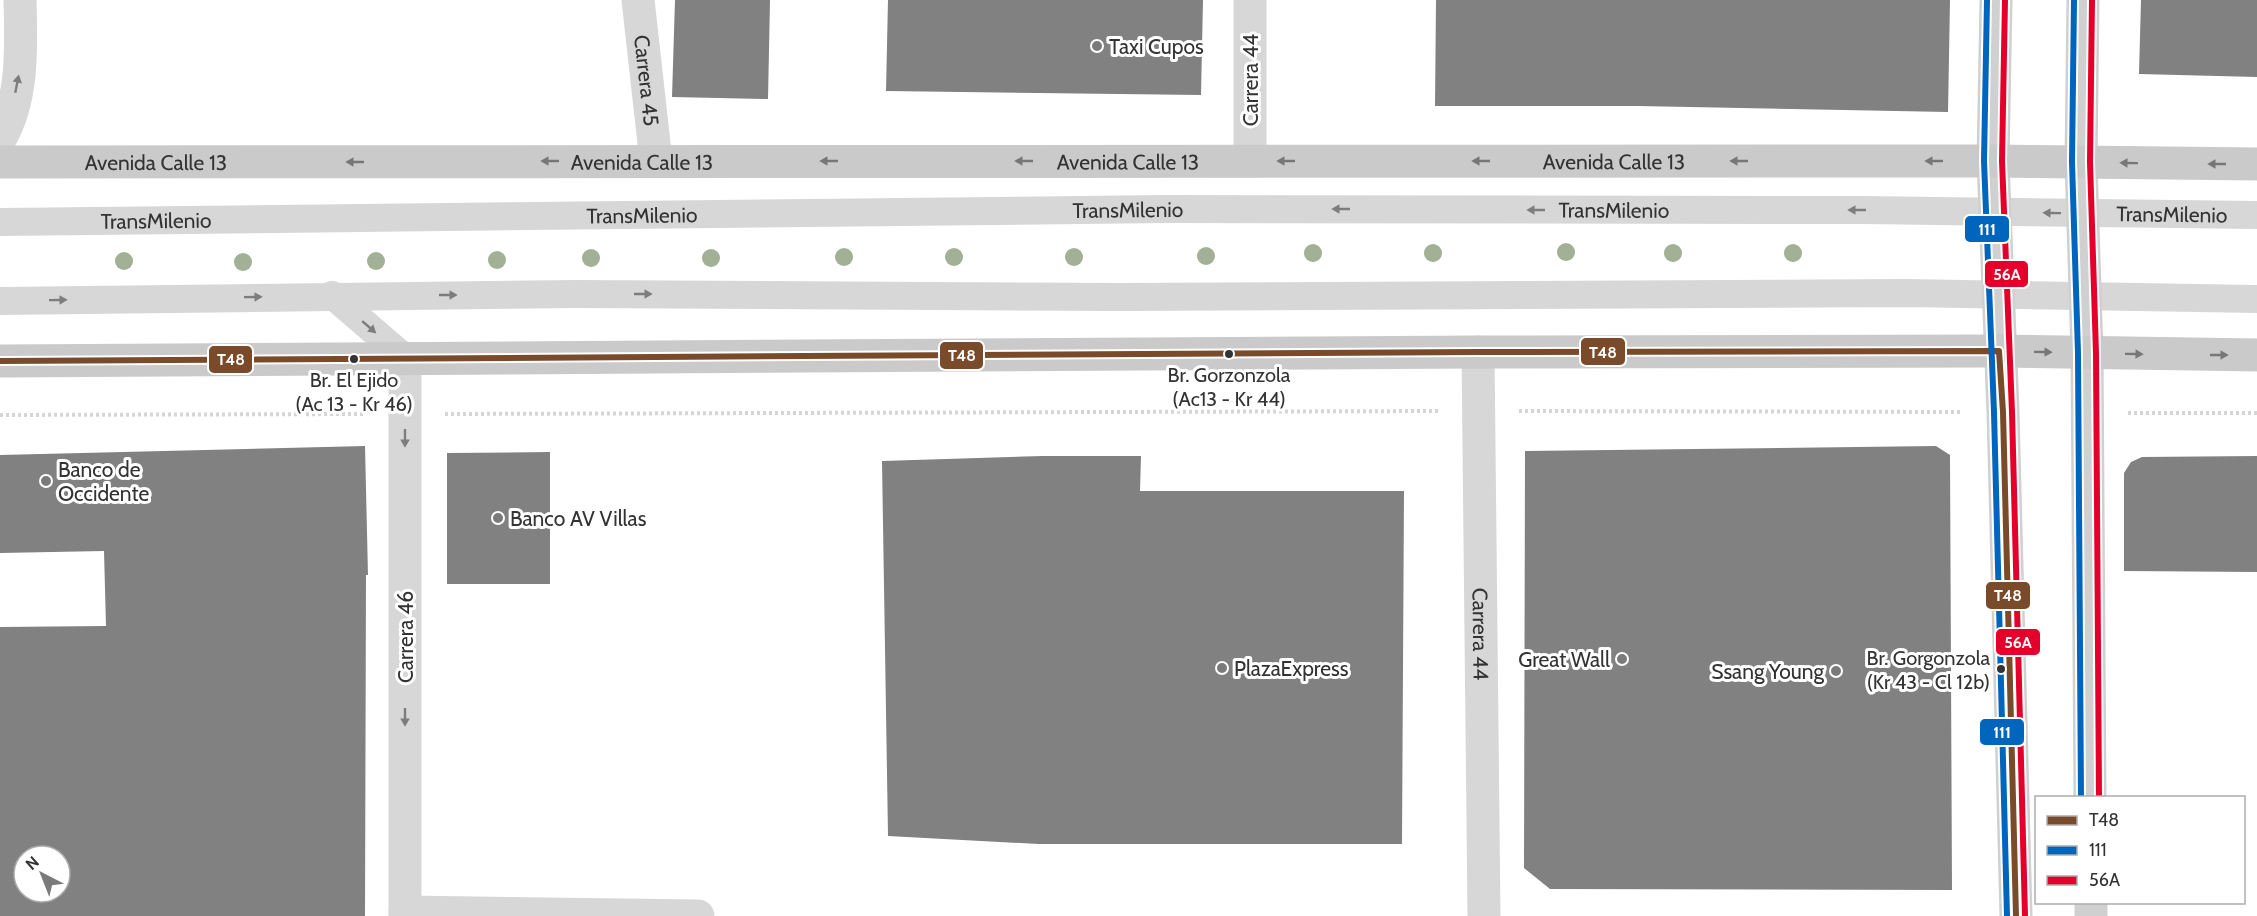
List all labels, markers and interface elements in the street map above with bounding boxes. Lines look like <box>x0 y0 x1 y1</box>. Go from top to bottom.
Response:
street label: Carrera 45 <box>629 34 665 127</box>
place label: Taxi Cupos <box>1109 34 1204 59</box>
street label: Carrera 44 <box>1238 34 1263 126</box>
marker: Taxi Cupos <box>1090 39 1104 53</box>
one-way arrow <box>13 75 23 93</box>
street label: Avenida Calle 13 <box>85 149 227 174</box>
street label: Avenida Calle 13 <box>571 149 713 174</box>
street label: Avenida Calle 13 <box>1057 149 1199 174</box>
street label: Avenida Calle 13 <box>1543 149 1685 174</box>
one-way arrow <box>540 156 559 166</box>
one-way arrow <box>819 156 838 166</box>
one-way arrow <box>1014 156 1033 166</box>
one-way arrow <box>1277 156 1296 166</box>
one-way arrow <box>1472 156 1491 166</box>
one-way arrow <box>1730 156 1749 166</box>
one-way arrow <box>1925 156 1944 166</box>
one-way arrow <box>345 157 364 167</box>
one-way arrow <box>2120 158 2139 168</box>
one-way arrow <box>2208 159 2227 169</box>
street label: TransMilenio <box>1072 196 1183 223</box>
street label: TransMilenio <box>1558 197 1669 222</box>
street label: TransMilenio <box>2116 201 2227 227</box>
street label: TransMilenio <box>586 202 698 228</box>
one-way arrow <box>1331 204 1350 214</box>
one-way arrow <box>1526 205 1545 215</box>
one-way arrow <box>1847 205 1866 215</box>
street label: TransMilenio <box>100 207 212 233</box>
one-way arrow <box>2042 208 2061 218</box>
line badge: 111 <box>1964 215 2010 243</box>
text: 111 <box>1978 220 1996 239</box>
line badge: 56A <box>1984 260 2029 288</box>
text: 56A <box>1993 265 2021 284</box>
one-way arrow <box>634 289 653 299</box>
one-way arrow <box>439 290 458 299</box>
one-way arrow <box>244 292 263 302</box>
one-way arrow <box>49 295 68 305</box>
one-way arrow <box>361 320 376 333</box>
line badge: T48 <box>1580 337 1626 366</box>
line badge: T48 <box>939 341 984 370</box>
text: T48 <box>1589 343 1617 362</box>
line badge: T48 <box>208 345 253 374</box>
text: T48 <box>948 346 976 365</box>
marker: Br. Gorzonzola (Ac13 - Kr 44) <box>1223 348 1235 360</box>
one-way arrow <box>2034 348 2053 357</box>
one-way arrow <box>2124 349 2143 359</box>
text: T48 <box>217 350 245 369</box>
one-way arrow <box>2209 350 2228 360</box>
marker: Br. El Ejido (Ac 13 - Kr 46) <box>348 353 360 365</box>
place label: Br. Gorzonzola (Ac13 - Kr 44) <box>1168 363 1291 411</box>
place label: Br. El Ejido (Ac 13 - Kr 46) <box>295 368 413 416</box>
one-way arrow <box>400 428 410 447</box>
place label: Banco de Occidente <box>58 457 149 506</box>
marker: Banco de Occidente <box>39 474 53 488</box>
place label: Banco AV Villas <box>510 506 647 531</box>
marker: Banco AV Villas <box>491 511 505 525</box>
line badge: T48 <box>1985 581 2031 610</box>
text: T48 <box>1994 586 2022 605</box>
street label: Carrera 44 <box>1468 588 1494 680</box>
street label: Carrera 46 <box>393 591 418 683</box>
line badge: 56A <box>1995 628 2041 656</box>
text: 56A <box>2004 633 2032 652</box>
place label: Br. Gorgonzola (Kr 43 - Cl 12b) <box>1867 646 1990 694</box>
place label: Great Wall <box>1518 647 1610 672</box>
marker: Great Wall <box>1615 652 1629 666</box>
place label: PlazaExpress <box>1234 656 1349 681</box>
place label: Ssang Young <box>1711 659 1825 684</box>
marker: PlazaExpress <box>1215 661 1229 675</box>
marker: Br. Gorgonzola (Kr 43 - Cl 12b) <box>1995 663 2007 675</box>
marker: Ssang Young <box>1829 664 1843 678</box>
one-way arrow <box>400 707 410 726</box>
line badge: 111 <box>1979 718 2025 746</box>
text: 111 <box>1993 723 2011 742</box>
legend <box>2035 796 2245 904</box>
text: T48 <box>2089 809 2119 831</box>
text: 111 <box>2089 839 2107 861</box>
north arrow <box>12 844 72 904</box>
text: N <box>22 852 43 874</box>
text: 56A <box>2089 869 2120 891</box>

